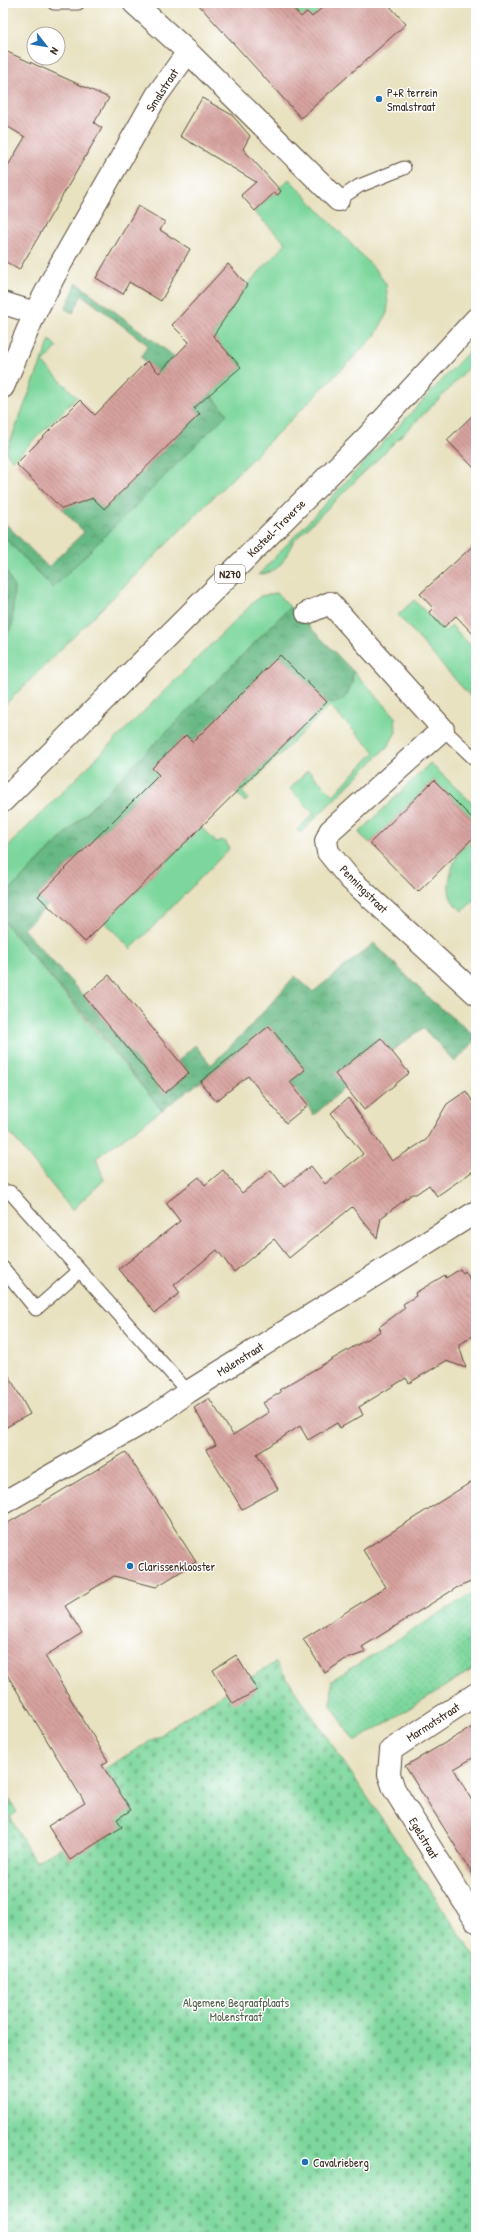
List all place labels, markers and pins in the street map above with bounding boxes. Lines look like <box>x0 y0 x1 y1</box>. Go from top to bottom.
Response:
place label: P+R terrein Smalstraat <box>387 84 438 115</box>
marker: P+R terrein Smalstraat <box>374 94 384 104</box>
place label: Clarissenklooster <box>138 1558 216 1575</box>
marker: Clarissenklooster <box>125 1561 135 1571</box>
place label: Cavalrieberg <box>313 2154 369 2171</box>
marker: Cavalrieberg <box>300 2157 310 2167</box>

